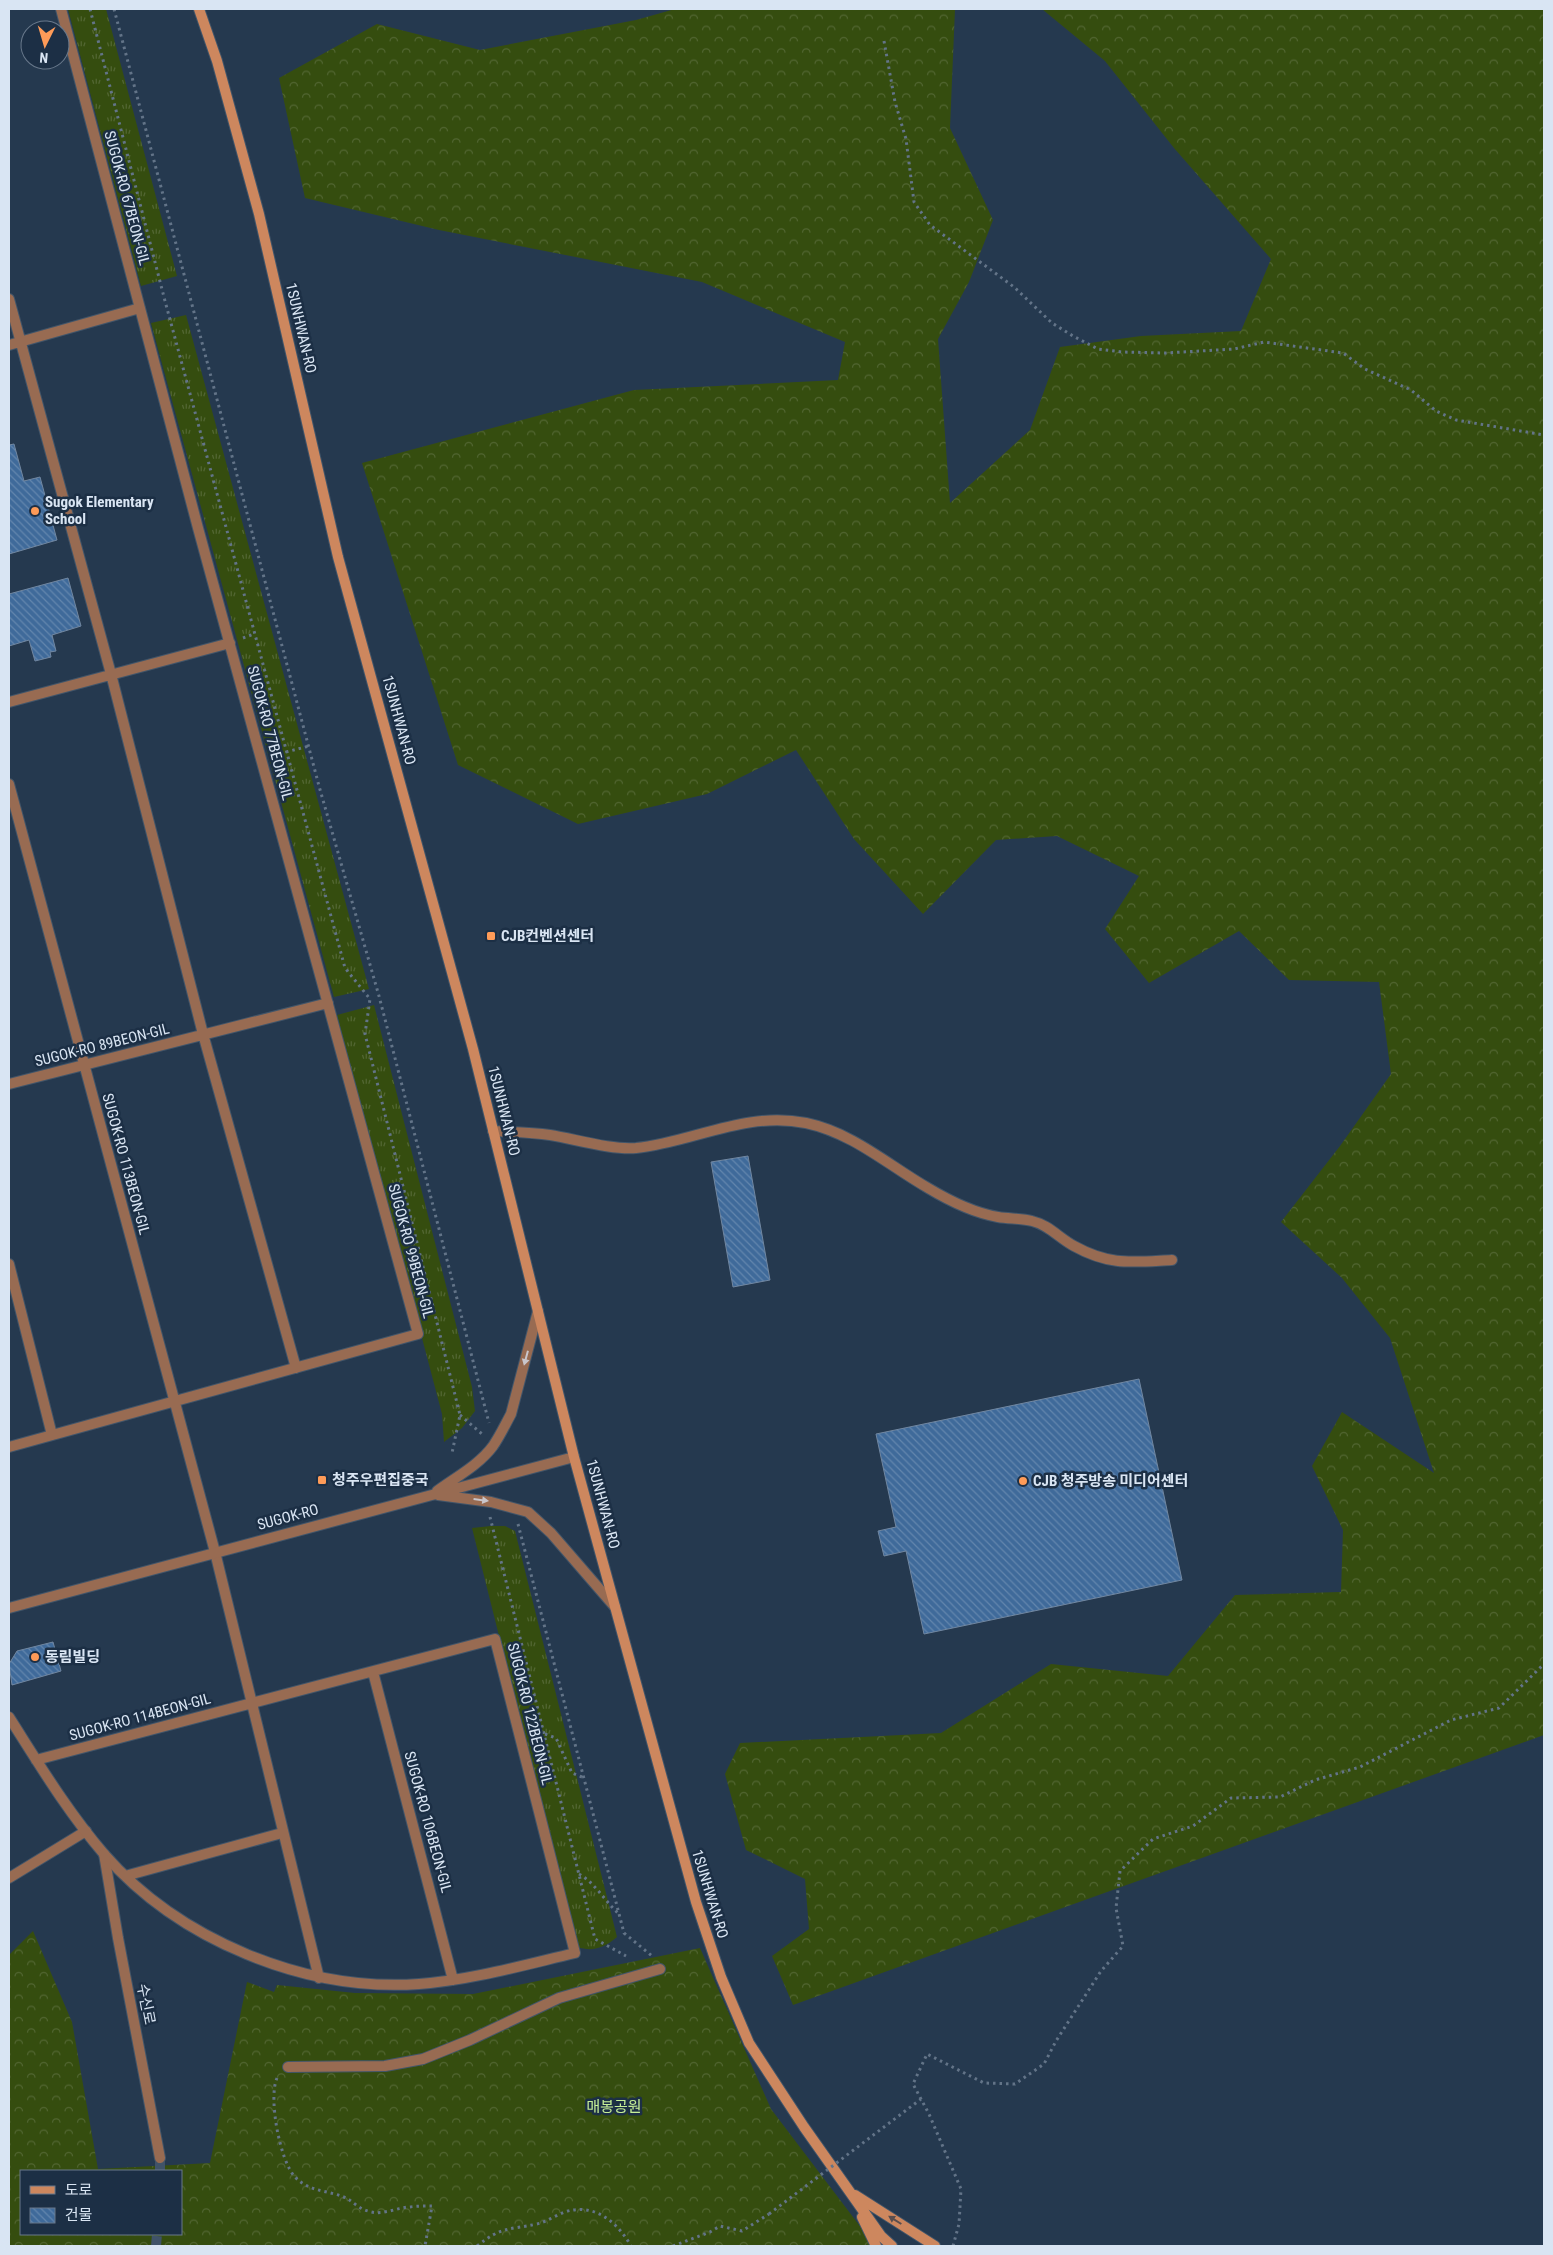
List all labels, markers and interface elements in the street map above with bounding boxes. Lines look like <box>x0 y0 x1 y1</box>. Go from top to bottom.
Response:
north arrow <box>20 20 70 70</box>
text: N <box>39 50 49 66</box>
street label: SUGOK-RO 67BEON-GIL <box>100 129 154 267</box>
street label: 1SUNHWAN-RO <box>282 281 320 375</box>
place label: Sugok Elementary School <box>45 493 154 528</box>
marker: Sugok Elementary School <box>29 505 41 517</box>
street label: SUGOK-RO 77BEON-GIL <box>243 664 297 802</box>
street label: 1SUNHWAN-RO <box>378 673 420 767</box>
place label: CJB컨벤션센터 <box>501 927 594 945</box>
marker: CJB컨벤션센터 <box>485 930 497 942</box>
street label: SUGOK-RO 89BEON-GIL <box>33 1020 171 1070</box>
street label: 1SUNHWAN-RO <box>484 1064 524 1158</box>
street label: SUGOK-RO 113BEON-GIL <box>98 1091 154 1237</box>
street label: SUGOK-RO 99BEON-GIL <box>384 1182 438 1320</box>
one-way arrow <box>521 1351 529 1366</box>
street label: 1SUNHWAN-RO <box>582 1457 624 1551</box>
place label: 청주우편집중국 <box>332 1471 429 1489</box>
place label: CJB 청주방송 미디어센터 <box>1033 1472 1188 1490</box>
marker: 청주우편집중국 <box>316 1474 328 1486</box>
marker: CJB 청주방송 미디어센터 <box>1017 1475 1029 1487</box>
one-way arrow <box>473 1496 489 1504</box>
street label: SUGOK-RO <box>255 1500 321 1534</box>
street label: SUGOK-RO 122BEON-GIL <box>504 1641 556 1787</box>
place label: 동림빌딩 <box>45 1648 100 1666</box>
marker: 동림빌딩 <box>29 1651 41 1663</box>
street label: SUGOK-RO 114BEON-GIL <box>67 1689 213 1745</box>
street label: SUGOK-RO 106BEON-GIL <box>400 1749 456 1895</box>
street label: 1SUNHWAN-RO <box>688 1847 732 1941</box>
street label: 수신로 <box>133 1982 159 2026</box>
park label: 매봉공원 <box>586 2098 642 2116</box>
legend <box>20 2170 182 2235</box>
text: 도로 <box>65 2181 93 2199</box>
text: 건물 <box>65 2206 93 2224</box>
one-way arrow <box>888 2215 901 2224</box>

